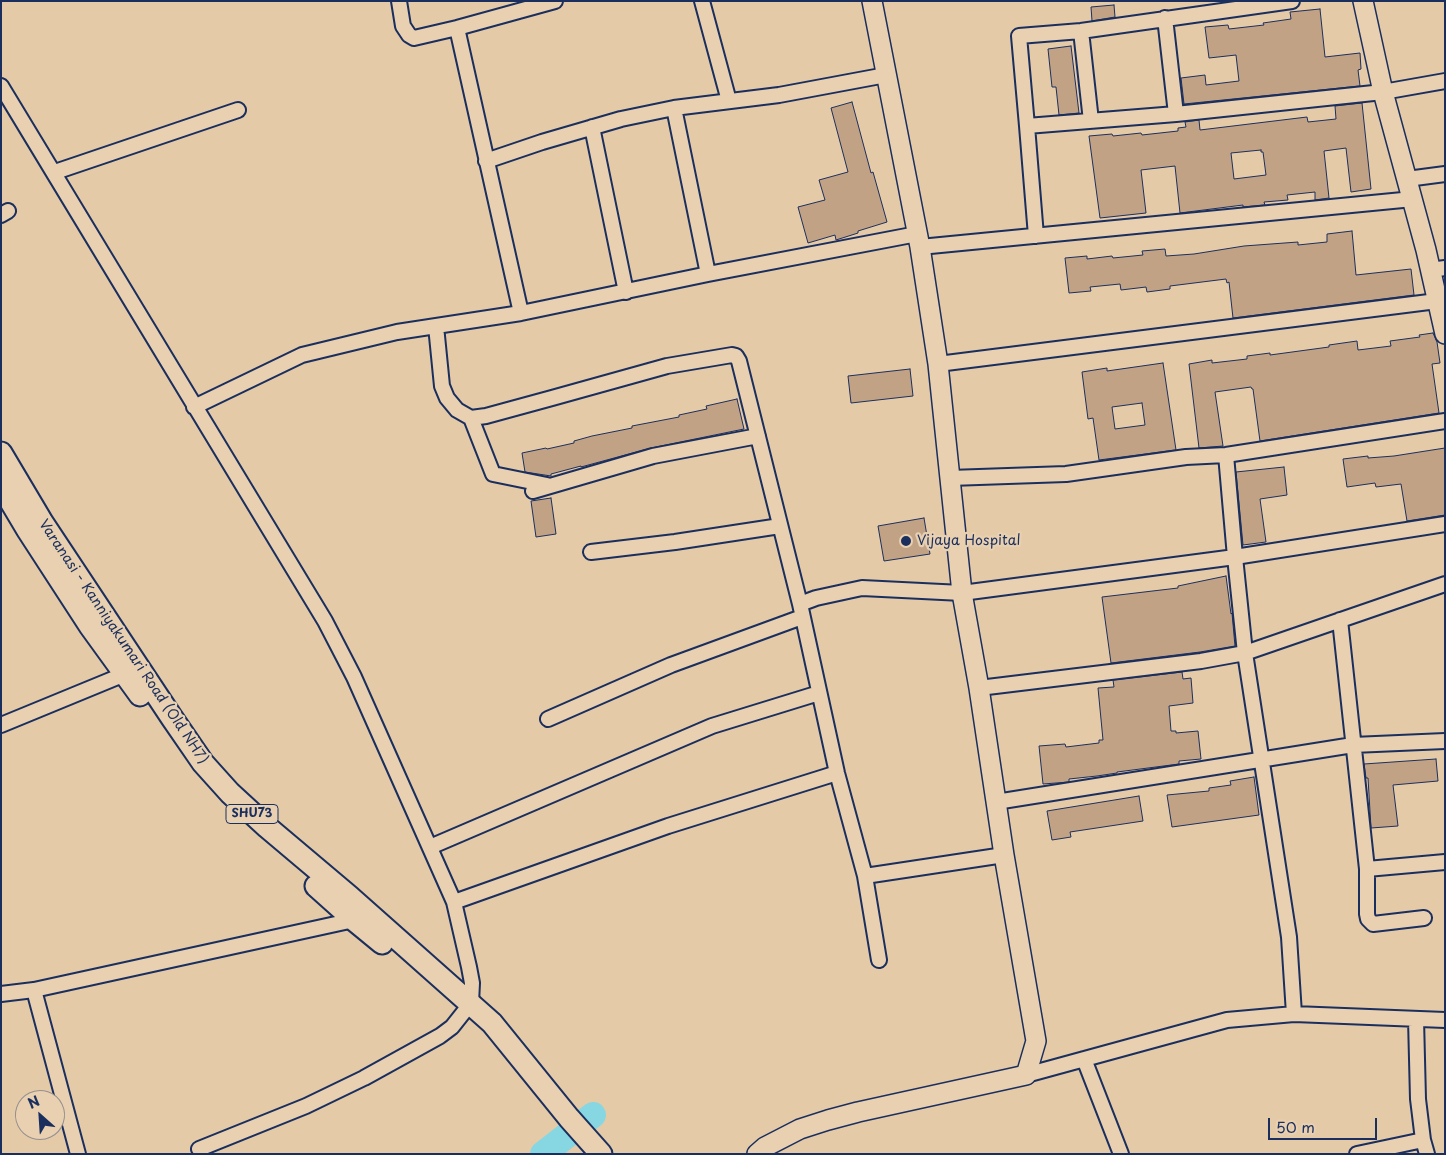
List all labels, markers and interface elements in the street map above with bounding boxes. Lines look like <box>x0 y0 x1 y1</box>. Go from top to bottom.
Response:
street label: Varanasi - Kanniyakumari Road (Old NH7) <box>35 517 211 767</box>
place label: Vijaya Hospital <box>917 533 1021 549</box>
marker: Vijaya Hospital <box>899 534 913 548</box>
road number: SHU73 <box>226 804 278 824</box>
north arrow <box>15 1090 65 1140</box>
text: N <box>24 1090 43 1114</box>
scale bar <box>1271 1108 1380 1140</box>
text: 50 m <box>1276 1115 1315 1138</box>

